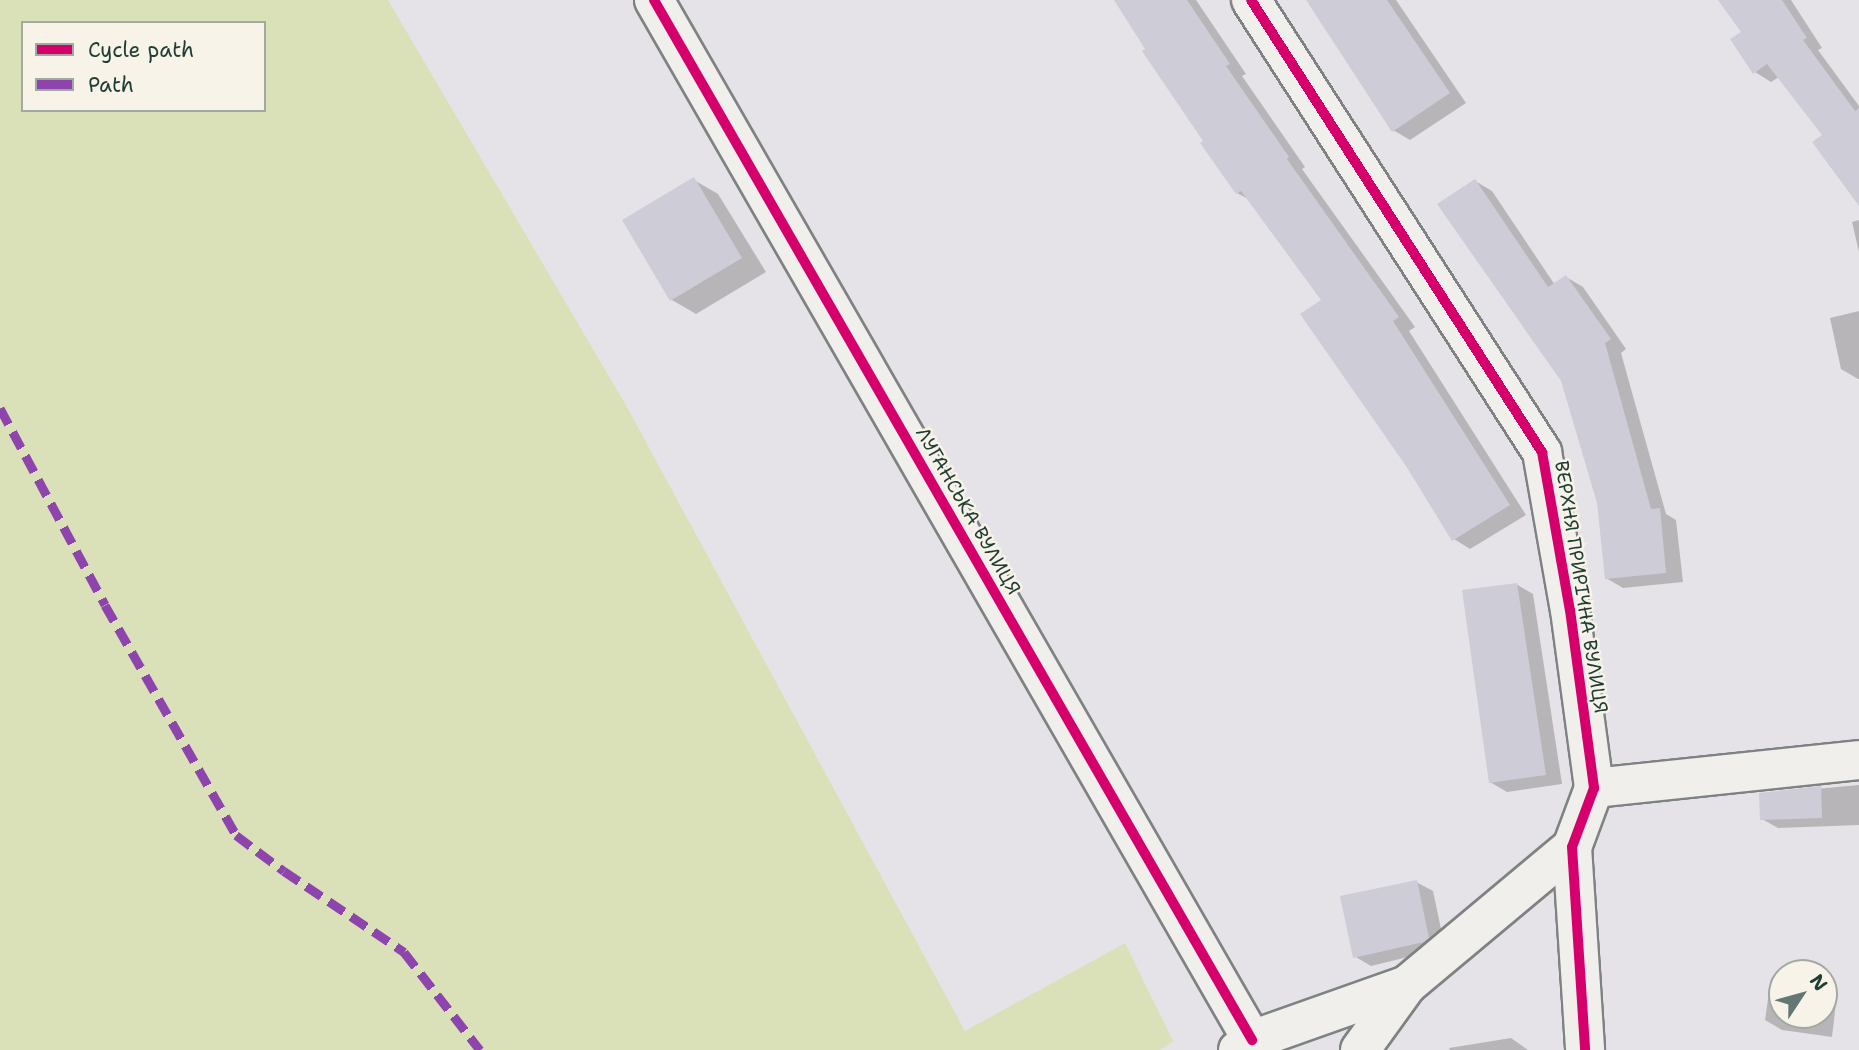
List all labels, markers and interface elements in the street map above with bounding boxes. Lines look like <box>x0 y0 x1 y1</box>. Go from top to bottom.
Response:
legend <box>21 21 266 112</box>
text: Cycle path <box>88 36 194 64</box>
text: Path <box>88 71 134 99</box>
street label: ЛУГАНСЬКА ВУЛИЦЯ <box>911 423 1025 599</box>
street label: ВЕРХНЯ ПРИРІЧНА ВУЛИЦЯ <box>1550 459 1612 715</box>
north arrow <box>1768 959 1838 1029</box>
text: N <box>1804 969 1833 996</box>

